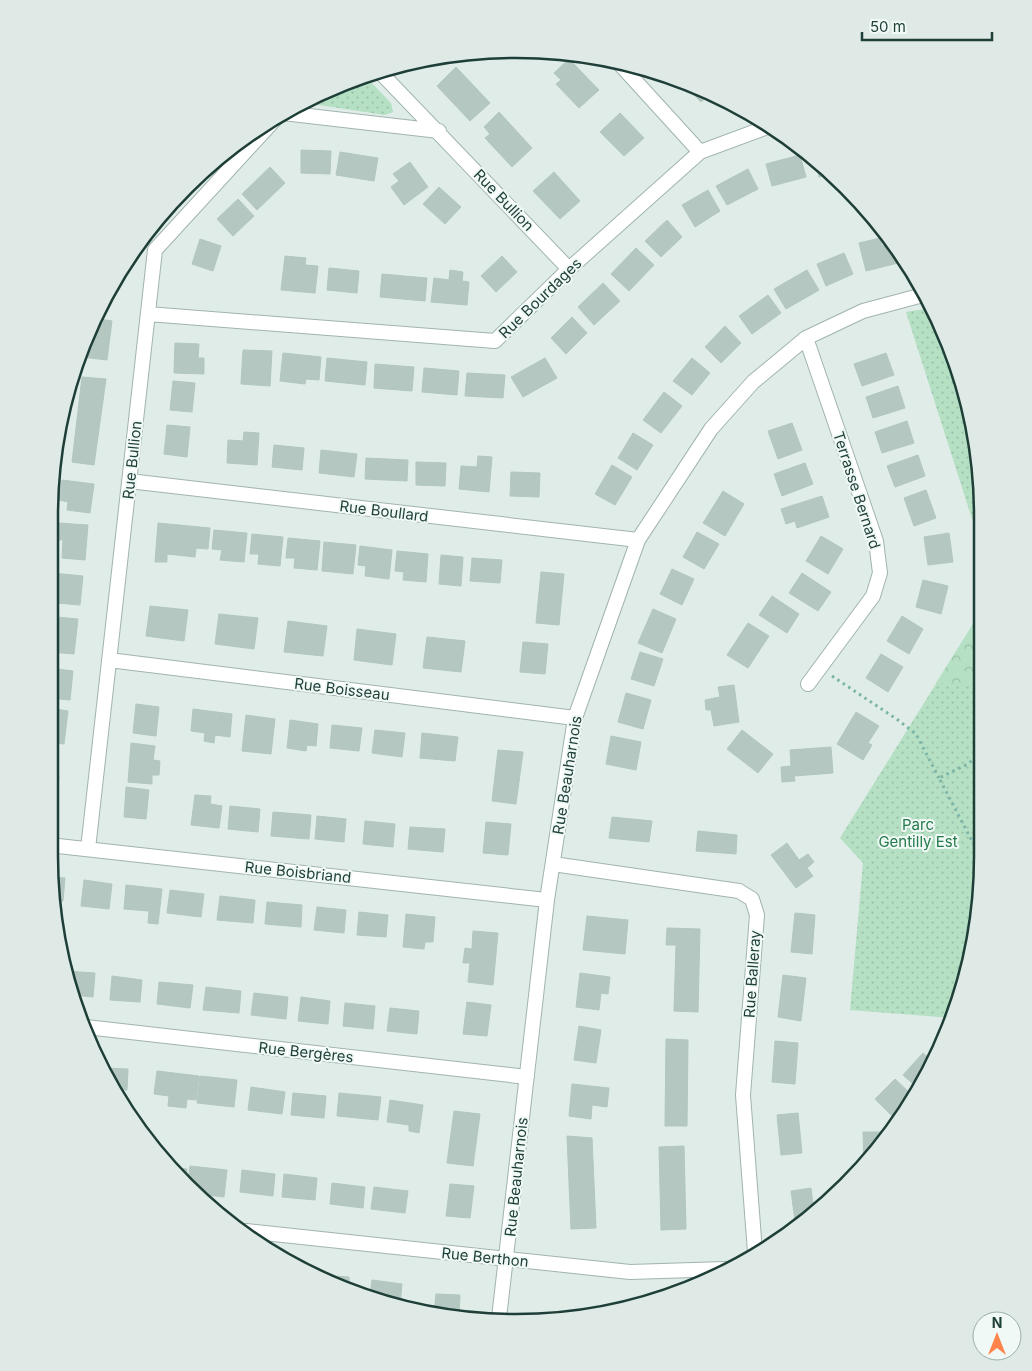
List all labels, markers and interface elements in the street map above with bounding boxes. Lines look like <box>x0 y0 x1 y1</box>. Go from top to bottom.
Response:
scale bar <box>862 10 992 42</box>
text: 50 m <box>870 17 906 36</box>
street label: Rue Bullion <box>470 165 538 235</box>
street label: Rue Bourdages <box>495 254 586 342</box>
street label: Rue Bullion <box>118 420 146 500</box>
street label: Terrasse Bernard <box>829 429 885 551</box>
street label: Rue Boullard <box>338 496 430 526</box>
street label: Rue Boisseau <box>293 674 391 704</box>
street label: Rue Beauharnois <box>548 714 586 836</box>
park label: Parc Gentilly Est <box>878 815 958 851</box>
street label: Rue Boisbriand <box>244 857 352 887</box>
street label: Rue Balleray <box>739 929 765 1019</box>
street label: Rue Bergères <box>258 1038 355 1066</box>
street label: Rue Beauharnois <box>500 1116 532 1238</box>
street label: Rue Berthon <box>440 1243 530 1271</box>
north arrow <box>972 1311 1022 1361</box>
text: N <box>992 1314 1002 1331</box>

